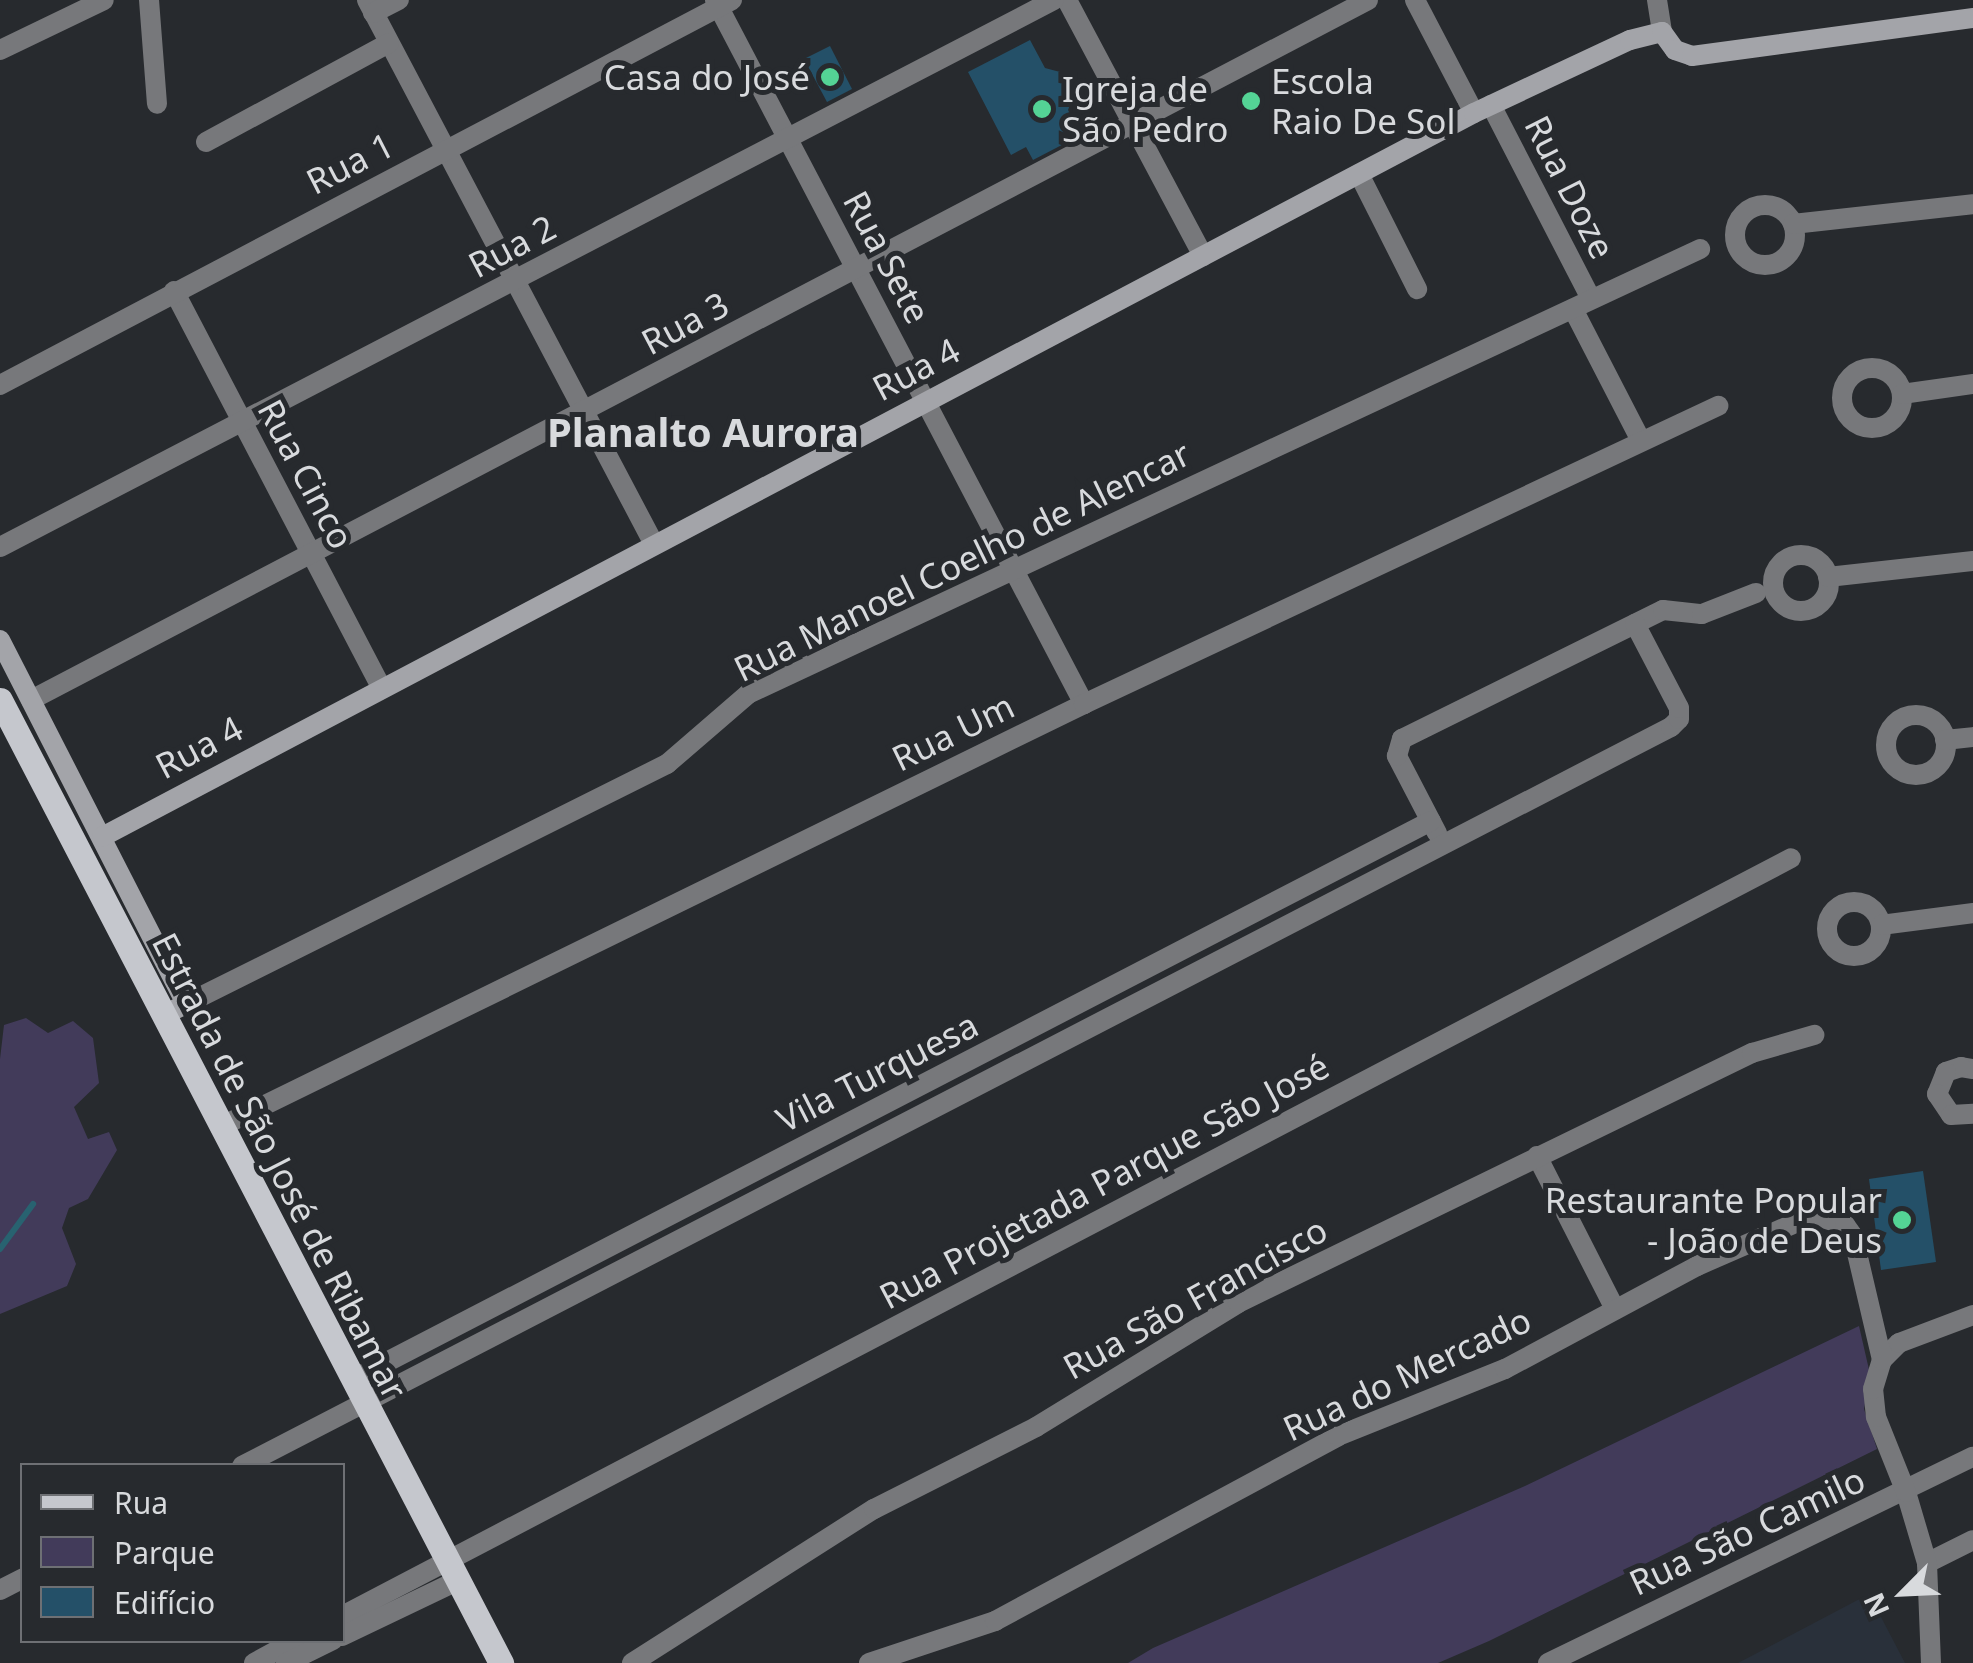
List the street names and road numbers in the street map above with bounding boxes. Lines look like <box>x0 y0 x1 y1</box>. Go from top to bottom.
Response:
street label: Rua Doze <box>1516 109 1624 265</box>
street label: Rua 1 <box>299 123 401 203</box>
street label: Rua Sete <box>835 184 939 330</box>
street label: Rua 2 <box>461 206 563 286</box>
street label: Rua 3 <box>634 283 736 363</box>
street label: Rua 4 <box>865 329 967 409</box>
street label: Rua Cinco <box>249 392 363 556</box>
street label: Rua Manoel Coelho de Alencar <box>727 432 1197 690</box>
street label: Rua Um <box>885 685 1021 779</box>
street label: Rua 4 <box>148 707 250 787</box>
street label: Estrada de São José de Ribamar <box>144 926 416 1406</box>
street label: Vila Turquesa <box>769 1003 985 1141</box>
street label: Rua Projetada Parque São José <box>872 1045 1336 1317</box>
street label: Rua São Francisco <box>1056 1208 1334 1388</box>
street label: Rua do Mercado <box>1277 1298 1537 1450</box>
street label: Rua São Camilo <box>1623 1458 1871 1604</box>

